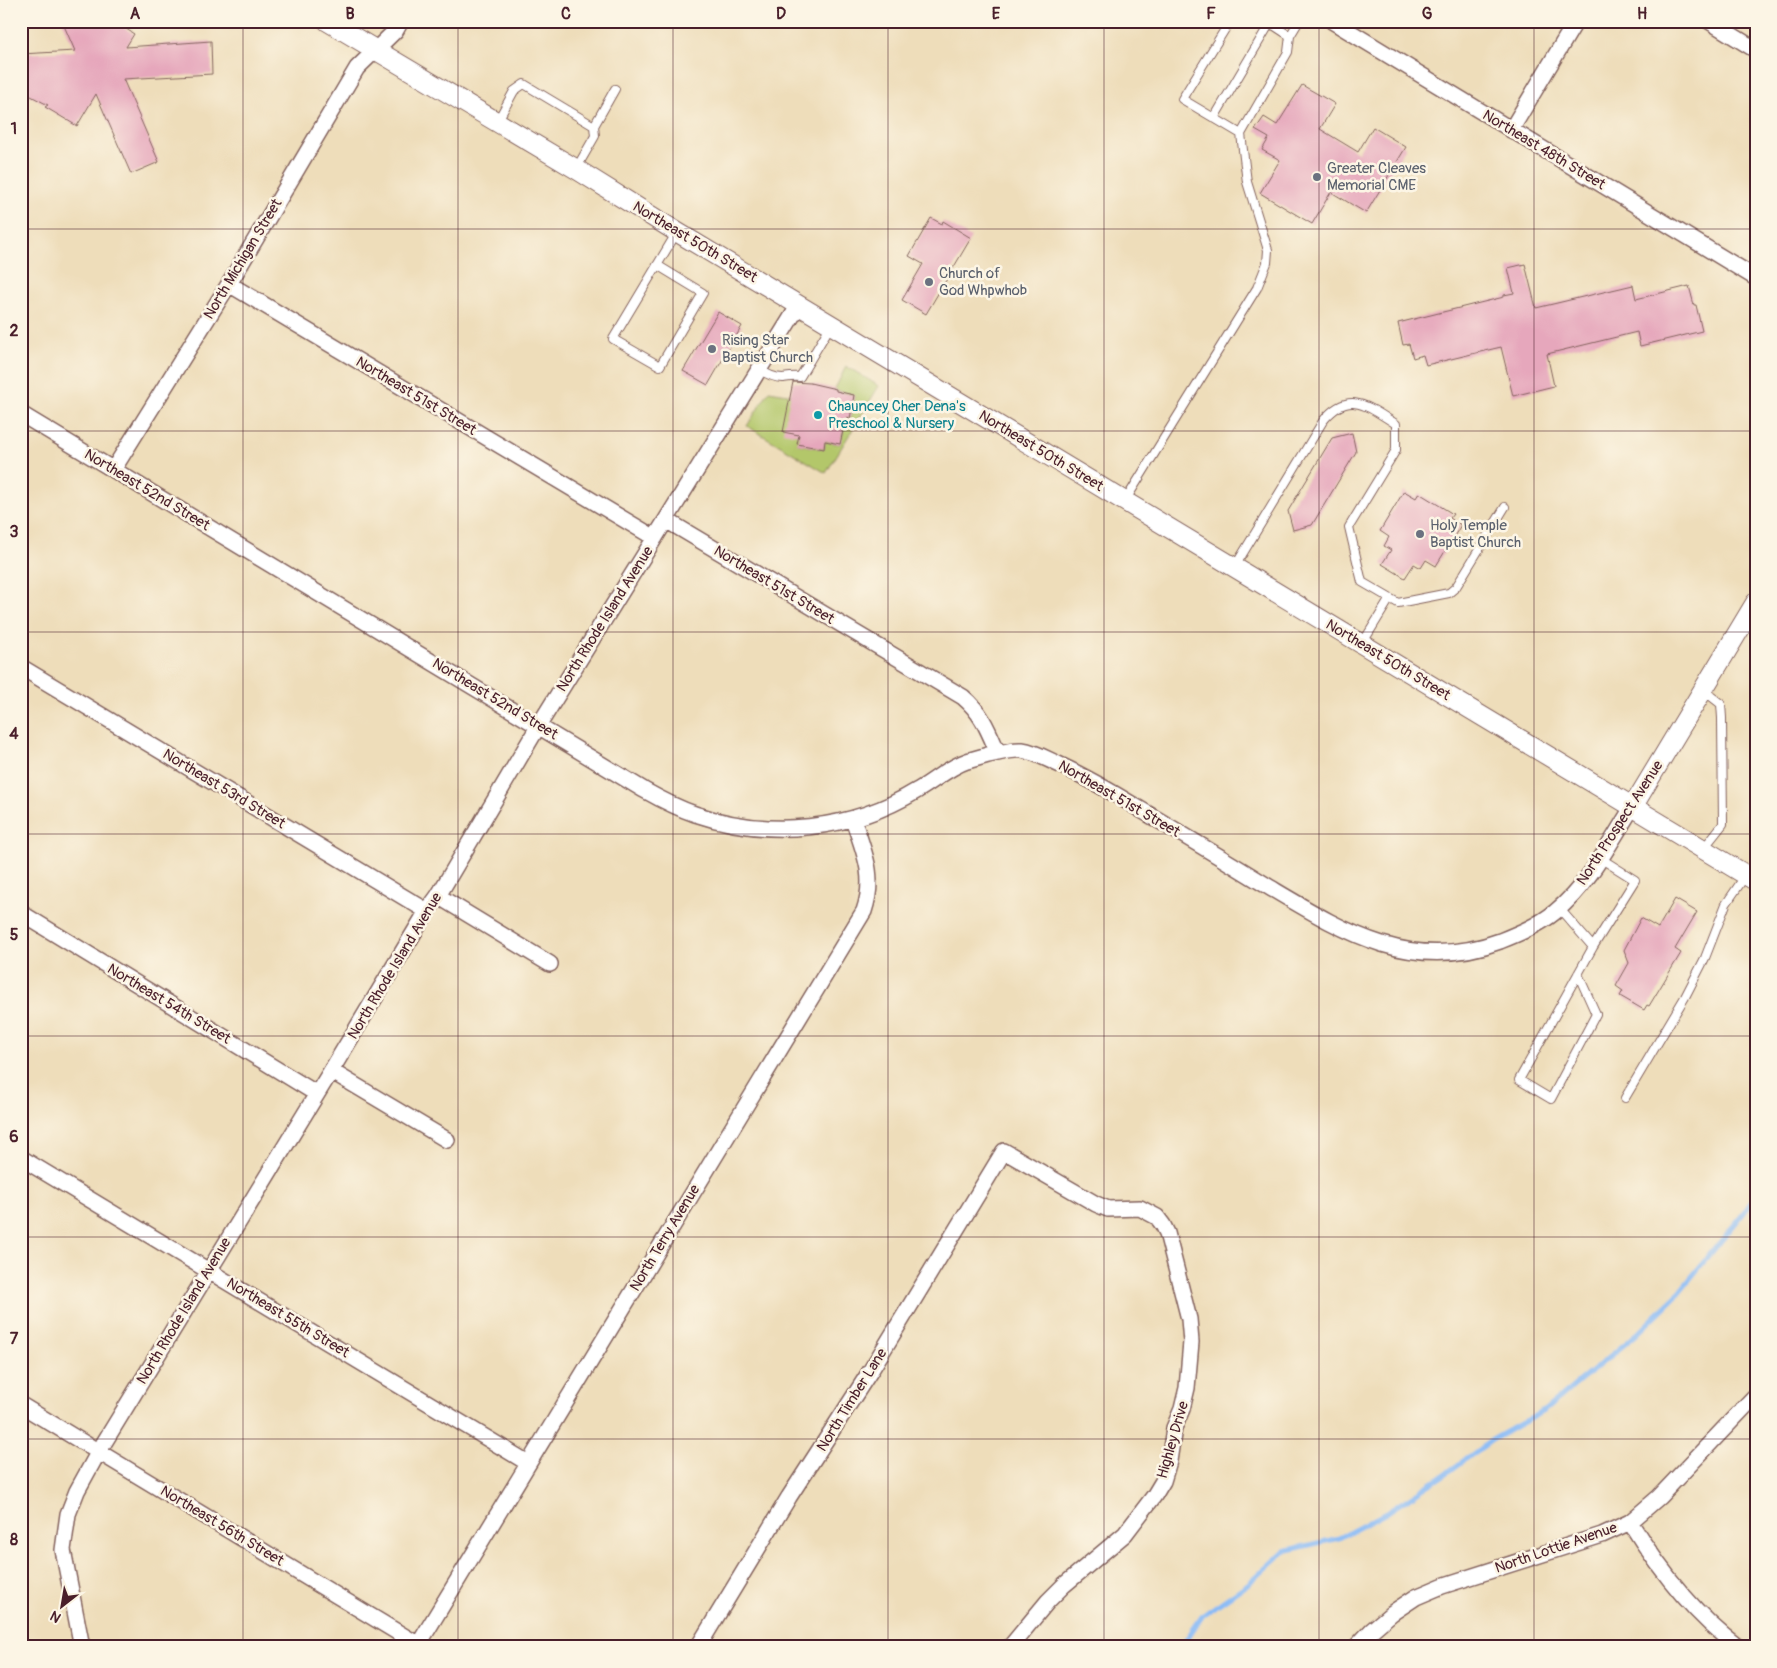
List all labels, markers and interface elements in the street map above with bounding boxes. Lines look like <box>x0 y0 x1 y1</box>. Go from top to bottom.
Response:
text: A <box>130 4 141 24</box>
text: B <box>345 4 355 24</box>
text: C <box>561 4 571 24</box>
text: D <box>776 4 786 24</box>
text: E <box>992 4 1001 24</box>
text: F <box>1206 4 1216 24</box>
text: G <box>1422 4 1433 24</box>
text: H <box>1637 4 1647 24</box>
street label: Northeast 48th Street <box>1479 106 1610 195</box>
text: 1 <box>11 119 17 139</box>
place label: Greater Cleaves Memorial CME <box>1327 159 1426 195</box>
marker: Greater Cleaves Memorial CME <box>1311 171 1323 183</box>
street label: North Michigan Street <box>199 194 287 323</box>
street label: Northeast 50th Street <box>629 197 762 287</box>
place label: Church of God Whpwhob <box>939 264 1027 300</box>
marker: Church of God Whpwhob <box>923 276 935 288</box>
text: 2 <box>10 321 19 341</box>
place label: Rising Star Baptist Church <box>722 331 813 367</box>
marker: Rising Star Baptist Church <box>706 343 718 355</box>
street label: Northeast 51st Street <box>352 352 481 440</box>
place label: Chauncey Cher Dena's Preschool & Nursery <box>828 397 966 433</box>
street label: Northeast 50th Street <box>975 406 1108 496</box>
marker: Chauncey Cher Dena's Preschool & Nursery <box>812 409 824 421</box>
street label: Northeast 52nd Street <box>81 445 214 536</box>
place label: Holy Temple Baptist Church <box>1430 516 1521 552</box>
text: 3 <box>10 522 19 542</box>
marker: Holy Temple Baptist Church <box>1414 528 1426 540</box>
street label: Northeast 51st Street <box>710 541 839 629</box>
street label: North Rhode Island Avenue <box>552 542 658 695</box>
street label: Northeast 50th Street <box>1322 615 1455 705</box>
street label: Northeast 52nd Street <box>429 654 562 745</box>
text: 4 <box>9 724 19 744</box>
street label: Northeast 53rd Street <box>159 745 290 834</box>
street label: Northeast 51st Street <box>1055 756 1184 842</box>
street label: North Prospect Avenue <box>1572 756 1668 889</box>
street label: North Rhode Island Avenue <box>344 889 447 1043</box>
text: 5 <box>10 925 19 945</box>
street label: Northeast 54th Street <box>104 960 235 1049</box>
text: 6 <box>9 1127 19 1147</box>
street label: North Terry Avenue <box>626 1181 705 1295</box>
street label: North Rhode Island Avenue <box>133 1234 236 1388</box>
street label: Northeast 55th Street <box>223 1274 354 1363</box>
text: 7 <box>10 1329 19 1349</box>
street label: North Timber Lane <box>813 1344 892 1455</box>
street label: Highley Drive <box>1153 1399 1193 1481</box>
street label: Northeast 56th Street <box>157 1482 288 1571</box>
street label: North Lottie Avenue <box>1492 1518 1620 1578</box>
text: 8 <box>10 1530 18 1550</box>
north arrow <box>38 1580 88 1630</box>
text: N <box>47 1607 64 1626</box>

